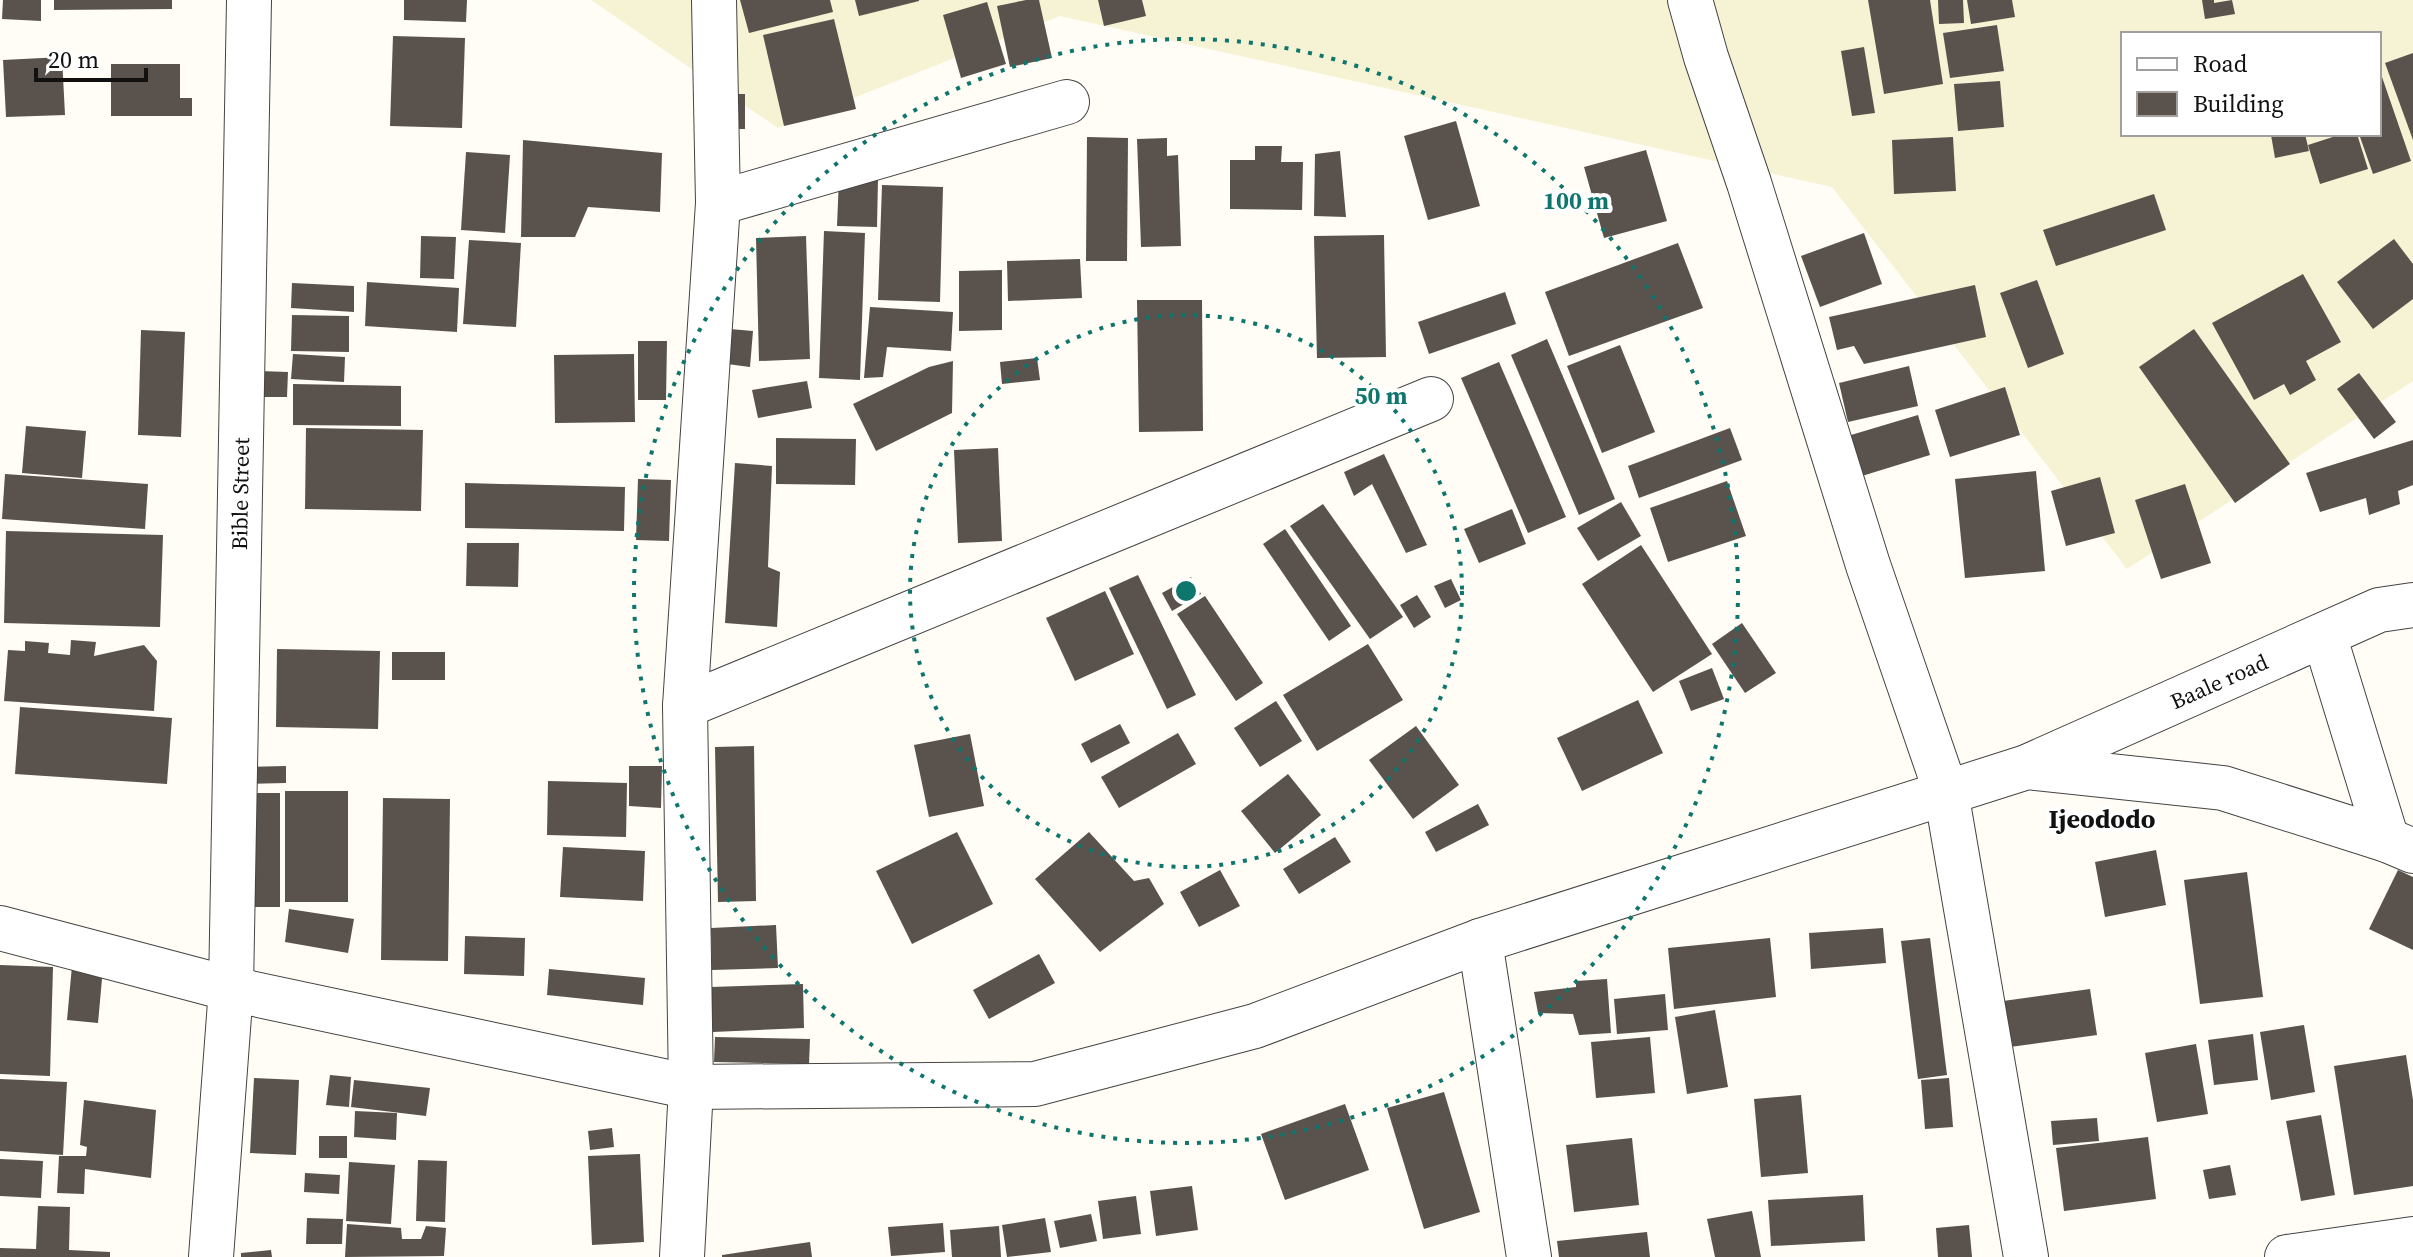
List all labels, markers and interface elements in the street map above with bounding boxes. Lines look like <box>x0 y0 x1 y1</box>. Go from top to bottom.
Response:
scale bar <box>36 32 146 82</box>
legend <box>2121 32 2381 136</box>
text: 20 m <box>48 43 99 76</box>
text: Road <box>2193 47 2248 80</box>
text: Building <box>2193 87 2284 120</box>
text: 100 m <box>1543 184 1609 217</box>
text: 50 m <box>1355 379 1408 412</box>
street label: Bible Street <box>224 436 256 550</box>
centre of rings <box>1172 577 1200 605</box>
street label: Baale road <box>2165 646 2273 716</box>
district label: Ijeododo <box>2049 801 2155 837</box>

